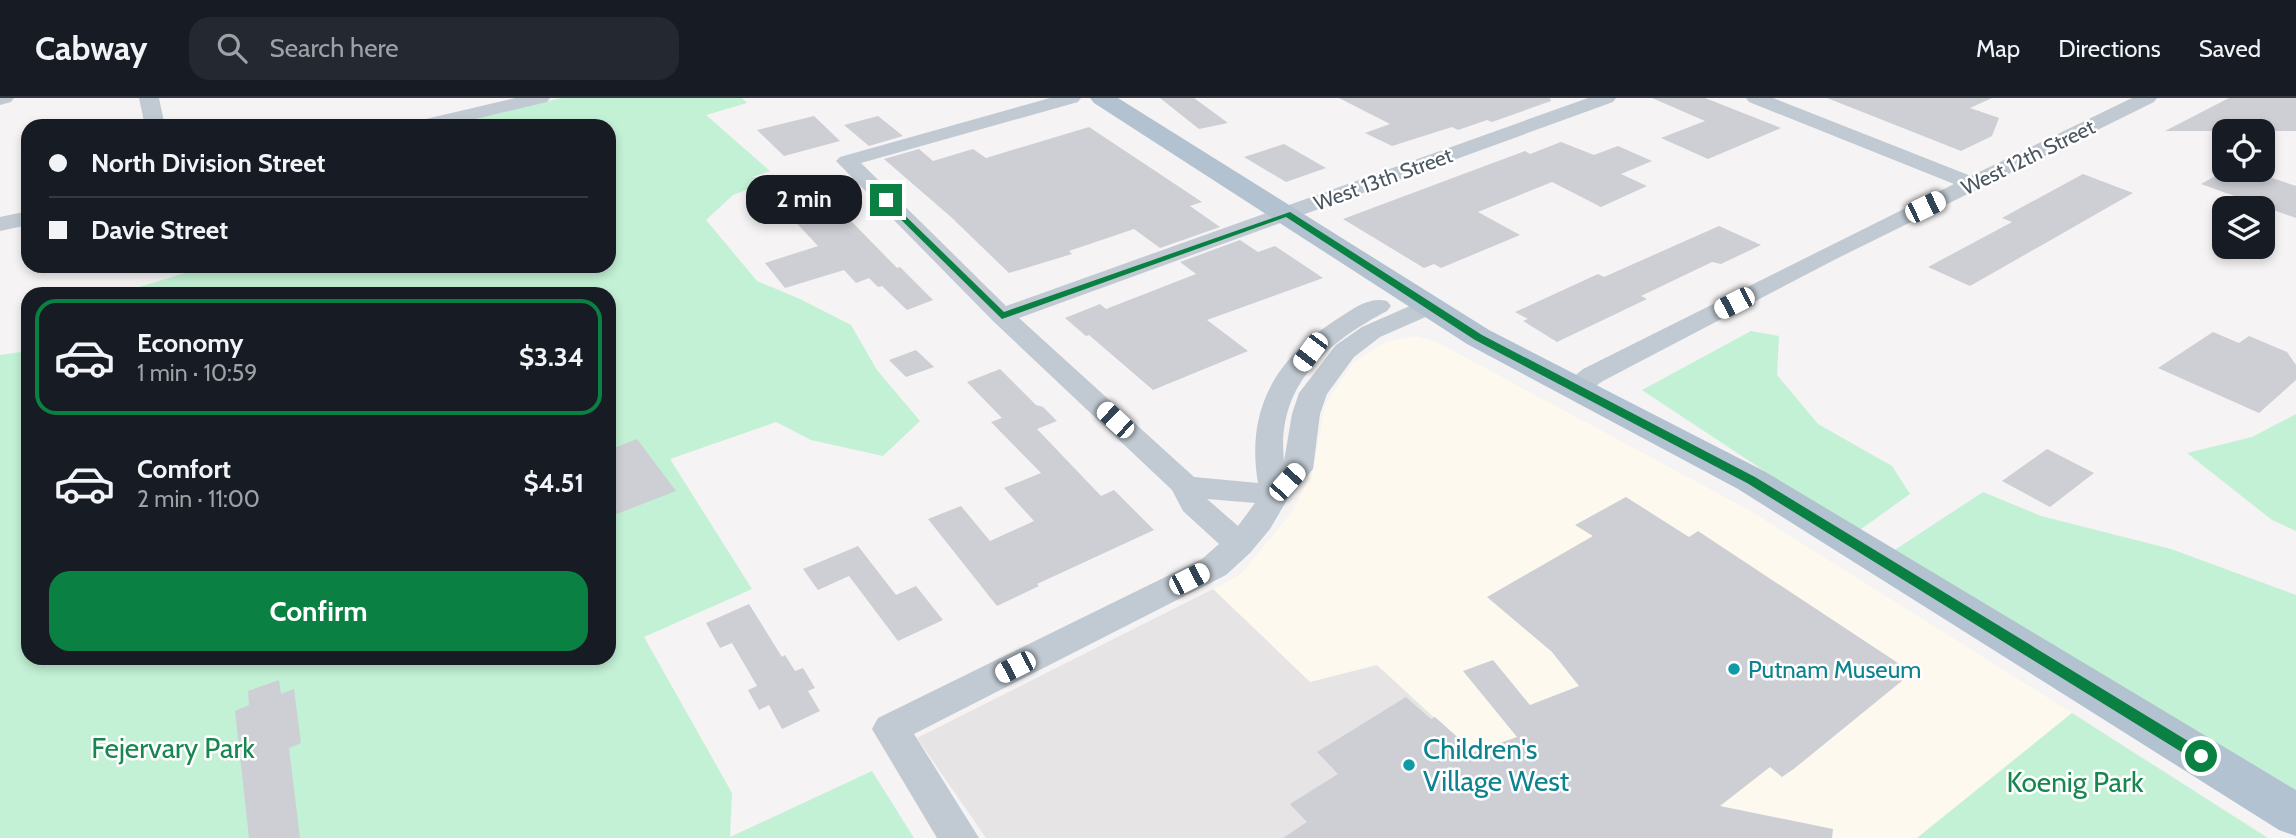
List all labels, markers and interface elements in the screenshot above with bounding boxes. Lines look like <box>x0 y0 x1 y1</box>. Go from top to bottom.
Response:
search box <box>189 17 679 80</box>
text: Cabway <box>35 28 147 68</box>
icon: search <box>213 29 251 67</box>
text: Search here <box>269 32 399 64</box>
text: Map <box>1976 34 2020 63</box>
text: Directions <box>2058 34 2161 63</box>
text: Saved <box>2199 34 2261 63</box>
street label: West 12th Street <box>1957 114 2099 200</box>
map controls <box>2212 119 2275 259</box>
button: locate <box>2212 119 2275 182</box>
street label: West 13th Street <box>1310 142 1456 216</box>
text: North Division Street <box>91 147 325 179</box>
callout: 2 min <box>746 176 862 224</box>
route end <box>870 184 902 216</box>
text: 2 min <box>776 185 832 213</box>
car <box>1902 188 1949 226</box>
button: layers <box>2212 196 2275 259</box>
text: Davie Street <box>91 214 228 246</box>
car <box>1711 284 1758 322</box>
icon: car <box>53 326 116 389</box>
text: Economy <box>137 327 243 359</box>
car <box>1289 329 1332 375</box>
text: $3.34 <box>519 341 584 373</box>
text: 1 min · 10:59 <box>137 359 257 387</box>
car <box>1093 398 1138 442</box>
icon: car <box>53 452 116 515</box>
text: Comfort <box>137 453 231 485</box>
car <box>1266 459 1309 505</box>
text: $4.51 <box>523 467 584 499</box>
text: 2 min · 11:00 <box>137 485 260 513</box>
car <box>1166 560 1213 598</box>
button: Confirm <box>49 571 588 651</box>
car <box>992 648 1039 686</box>
place label: Putnam Museum <box>1748 655 1921 684</box>
marker: Putnam Museum <box>1726 661 1742 677</box>
park label: Fejervary Park <box>91 731 255 765</box>
place label: Children's Village West <box>1423 732 1569 798</box>
route start <box>2185 740 2217 772</box>
marker: Children's Village West <box>1401 757 1417 773</box>
park label: Koenig Park <box>2007 765 2144 799</box>

